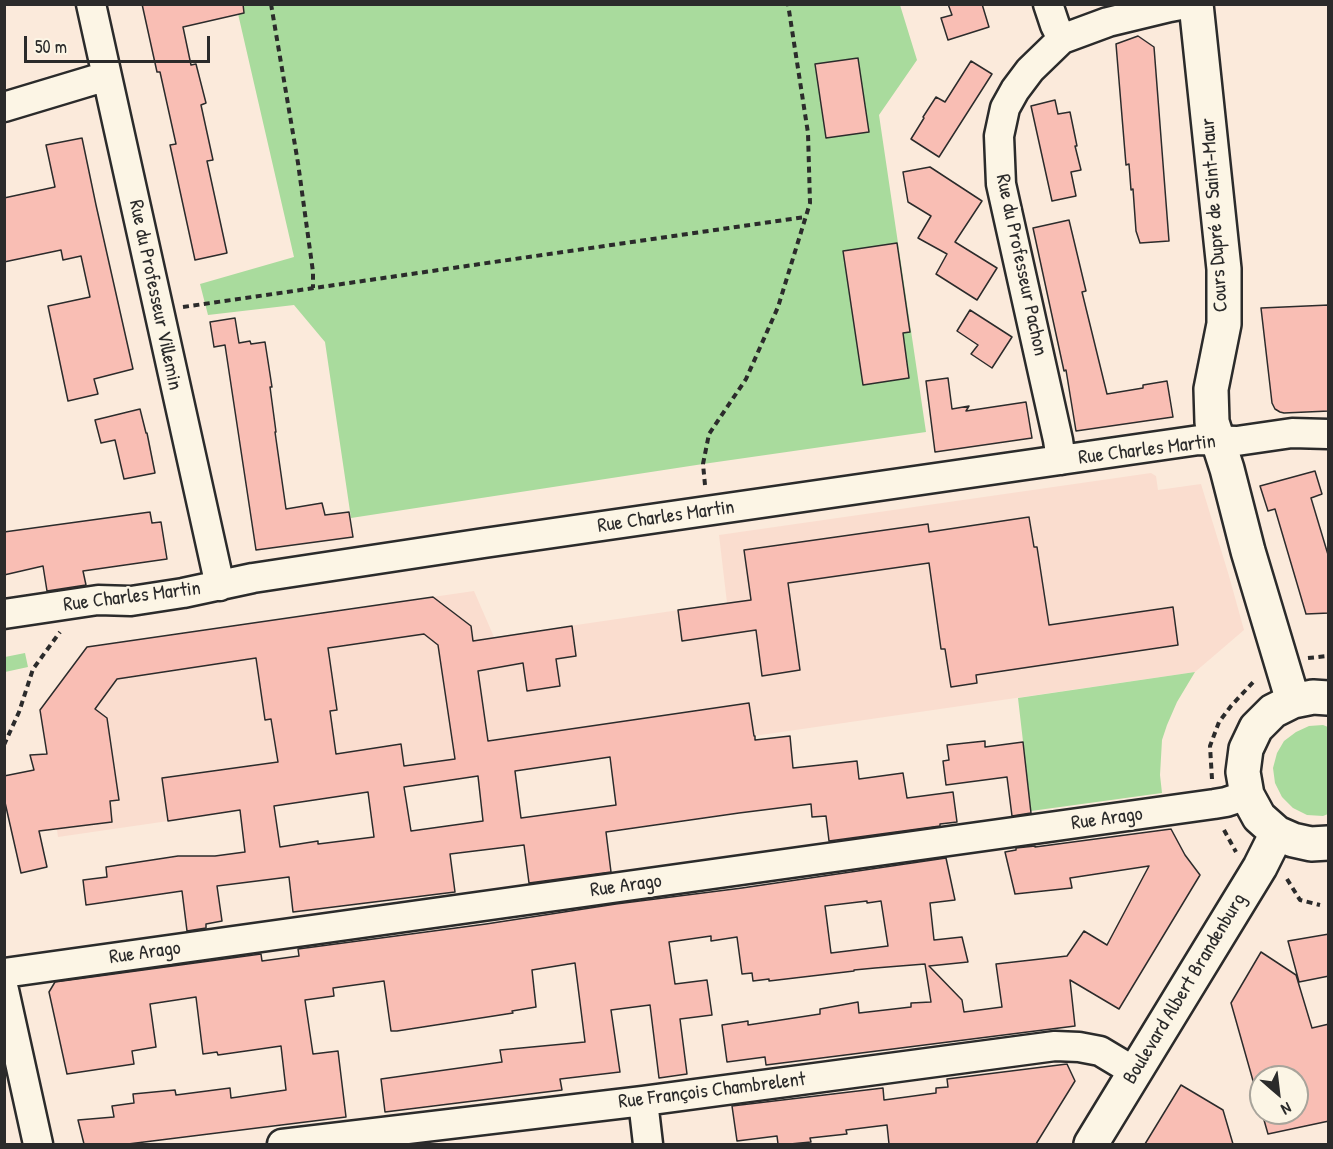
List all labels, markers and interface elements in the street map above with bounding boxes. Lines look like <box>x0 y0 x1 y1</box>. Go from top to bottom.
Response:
scale bar <box>27 24 213 62</box>
text: 50 m <box>35 34 67 59</box>
street label: Cours Dupré de Saint-Maur <box>1196 117 1234 313</box>
street label: Rue du Professeur Pachon <box>990 172 1052 358</box>
street label: Rue du Professeur Villemin <box>123 198 187 392</box>
street label: Rue Charles Martin <box>1077 430 1217 470</box>
street label: Rue Charles Martin <box>596 496 736 538</box>
street label: Rue Charles Martin <box>62 577 202 617</box>
street label: Rue Arago <box>1070 802 1144 836</box>
street label: Rue Arago <box>589 869 663 903</box>
street label: Boulevard Albert Brandenburg <box>1119 889 1251 1089</box>
street label: Rue Arago <box>108 936 182 970</box>
north arrow <box>1249 1065 1309 1125</box>
street label: Rue François Chambrelent <box>617 1068 807 1114</box>
text: N <box>1278 1097 1295 1121</box>

